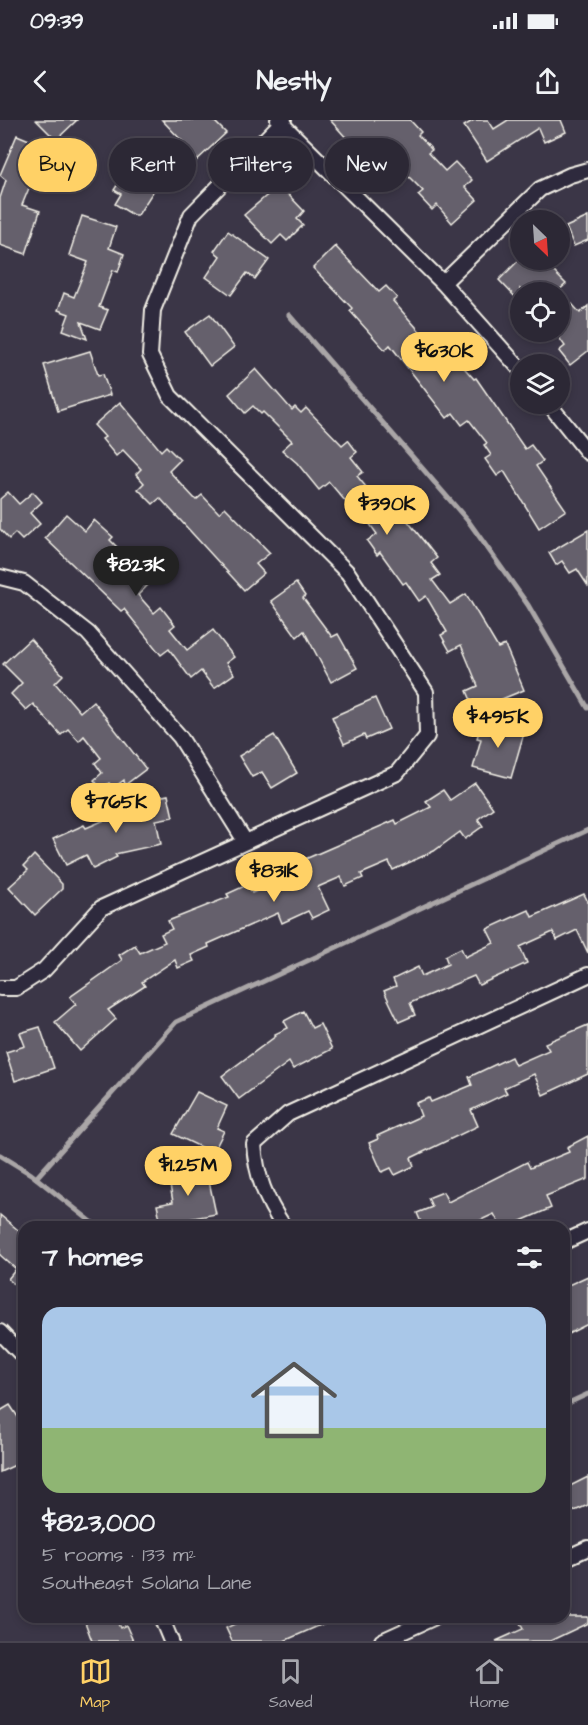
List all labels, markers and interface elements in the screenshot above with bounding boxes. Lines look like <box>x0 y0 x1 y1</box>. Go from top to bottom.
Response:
text: 09:39 <box>30 6 84 37</box>
text: Nestly <box>256 62 332 100</box>
icon: back <box>24 65 57 98</box>
icon: share <box>531 65 564 98</box>
chip: Buy <box>18 138 97 192</box>
chip: Rent <box>109 138 196 192</box>
chip: Filters <box>208 138 313 192</box>
chip: New <box>325 138 409 192</box>
north arrow <box>510 210 570 270</box>
map controls <box>510 210 570 414</box>
button: locate <box>510 282 570 342</box>
pin: $630K <box>402 332 486 383</box>
text: $630K <box>415 337 473 365</box>
button: layers <box>510 354 570 414</box>
pin: $390K <box>345 485 429 536</box>
text: $390K <box>358 490 416 518</box>
pin: $823K <box>94 546 178 597</box>
text: $823K <box>107 551 165 579</box>
pin: $495K <box>456 698 540 749</box>
text: $495K <box>467 703 529 731</box>
pin: $765K <box>74 783 158 834</box>
text: $765K <box>85 788 147 816</box>
pin: $831K <box>232 852 316 903</box>
text: $831K <box>250 857 298 885</box>
pin: $1.25M <box>139 1146 237 1197</box>
text: $1.25M <box>159 1151 217 1179</box>
text: 7 homes <box>42 1239 143 1275</box>
icon: filters <box>513 1241 546 1274</box>
icon: home <box>240 1346 348 1454</box>
text: $823,000 <box>42 1505 155 1541</box>
text: 5 rooms · 133 m² <box>42 1541 196 1569</box>
text: Southeast Solana Lane <box>42 1569 252 1597</box>
tab: Map <box>79 1655 112 1713</box>
tab: Saved <box>269 1655 312 1713</box>
tab: Home <box>470 1655 509 1713</box>

